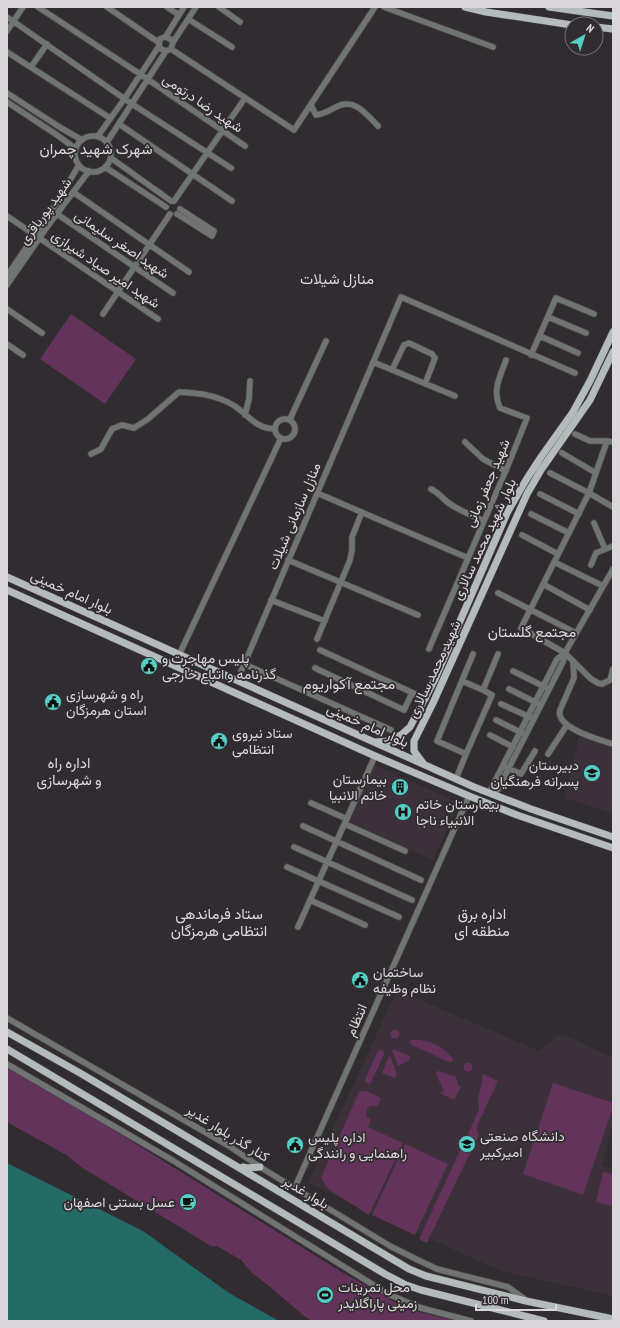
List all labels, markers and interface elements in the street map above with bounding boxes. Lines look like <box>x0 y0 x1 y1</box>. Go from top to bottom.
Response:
north arrow <box>564 16 604 56</box>
text: N <box>584 21 597 36</box>
street label: شهید رضا درتومی <box>159 69 247 137</box>
district label: شهرک شهید چمران <box>40 139 153 159</box>
street label: شهید پورباقری <box>15 174 76 249</box>
street label: شهید اصغر سلیمانی <box>71 206 173 282</box>
street label: شهید امیر صیاد شیرازی <box>48 226 164 312</box>
district label: منازل شیلات <box>300 269 374 288</box>
street label: شهید جعفر زمانی <box>460 436 514 530</box>
street label: منازل سازمانی شیلات <box>263 460 326 573</box>
street label: بلوار شهید محمد سالاری <box>448 475 520 603</box>
street label: بلوار امام خمینی <box>28 566 116 618</box>
street label: شهید محمد سالاری <box>403 617 465 721</box>
district label: مجتمع گلستان <box>488 622 576 643</box>
place label: پلیس مهاجرت و گذرنامه و اتباع خارجى <box>162 649 276 685</box>
public building icon: پلیس مهاجرت و گذرنامه و اتباع خارجى <box>139 656 159 676</box>
district label: مجتمع آکواریوم <box>303 674 395 695</box>
place label: راه و شهرسازی استان هرمزگان <box>66 685 147 719</box>
public building icon: راه و شهرسازی استان هرمزگان <box>43 692 63 712</box>
street label: بلوار امام خمینی <box>324 699 412 751</box>
place label: ستاد نیروی انتظامی <box>232 724 293 758</box>
public building icon: ستاد نیروی انتظامی <box>209 731 229 751</box>
district label: اداره راه و شهرسازی <box>36 753 102 790</box>
place label: دبیرستان پسرانه فرهنگیان <box>490 756 579 791</box>
school or university icon: دبیرستان پسرانه فرهنگیان <box>582 763 602 783</box>
place label: بیمارستان خاتم الانبیا <box>329 770 387 804</box>
building icon: بیمارستان خاتم الانبیا <box>390 777 410 797</box>
place label: بیمارستان خاتم الانبیاء ناجا <box>416 795 499 829</box>
hospital icon: بیمارستان خاتم الانبیاء ناجا <box>393 802 413 822</box>
district label: ستاد فرماندهی انتظامی هرمزگان <box>171 904 267 941</box>
district label: اداره برق منطقه ای <box>454 904 510 941</box>
place label: ساختمان نظام وظیفه <box>373 963 436 997</box>
public building icon: ساختمان نظام وظیفه <box>350 970 370 990</box>
street label: انتظام <box>341 1001 371 1039</box>
street label: کنار گذر بلوار غدیر <box>182 1100 273 1166</box>
place label: دانشگاه صنعتی امیرکبیر <box>479 1127 565 1161</box>
place label: اداره پلیس راهنمایی و رانندگی <box>308 1128 407 1162</box>
school or university icon: دانشگاه صنعتی امیرکبیر <box>457 1134 477 1154</box>
public building icon: اداره پلیس راهنمایی و رانندگی <box>285 1135 305 1155</box>
street label: بلوار غدیر <box>279 1171 332 1213</box>
cafe icon: عسل بستنی اصفهان <box>178 1192 198 1212</box>
place label: عسل بستنی اصفهان <box>63 1193 175 1211</box>
place label: محل تمرینات زمینی پاراگلایدر <box>337 1278 418 1313</box>
sports icon: محل تمرینات زمینی پاراگلایدر <box>315 1285 335 1305</box>
scale bar <box>476 1286 556 1312</box>
text: 100 m <box>482 1292 509 1307</box>

